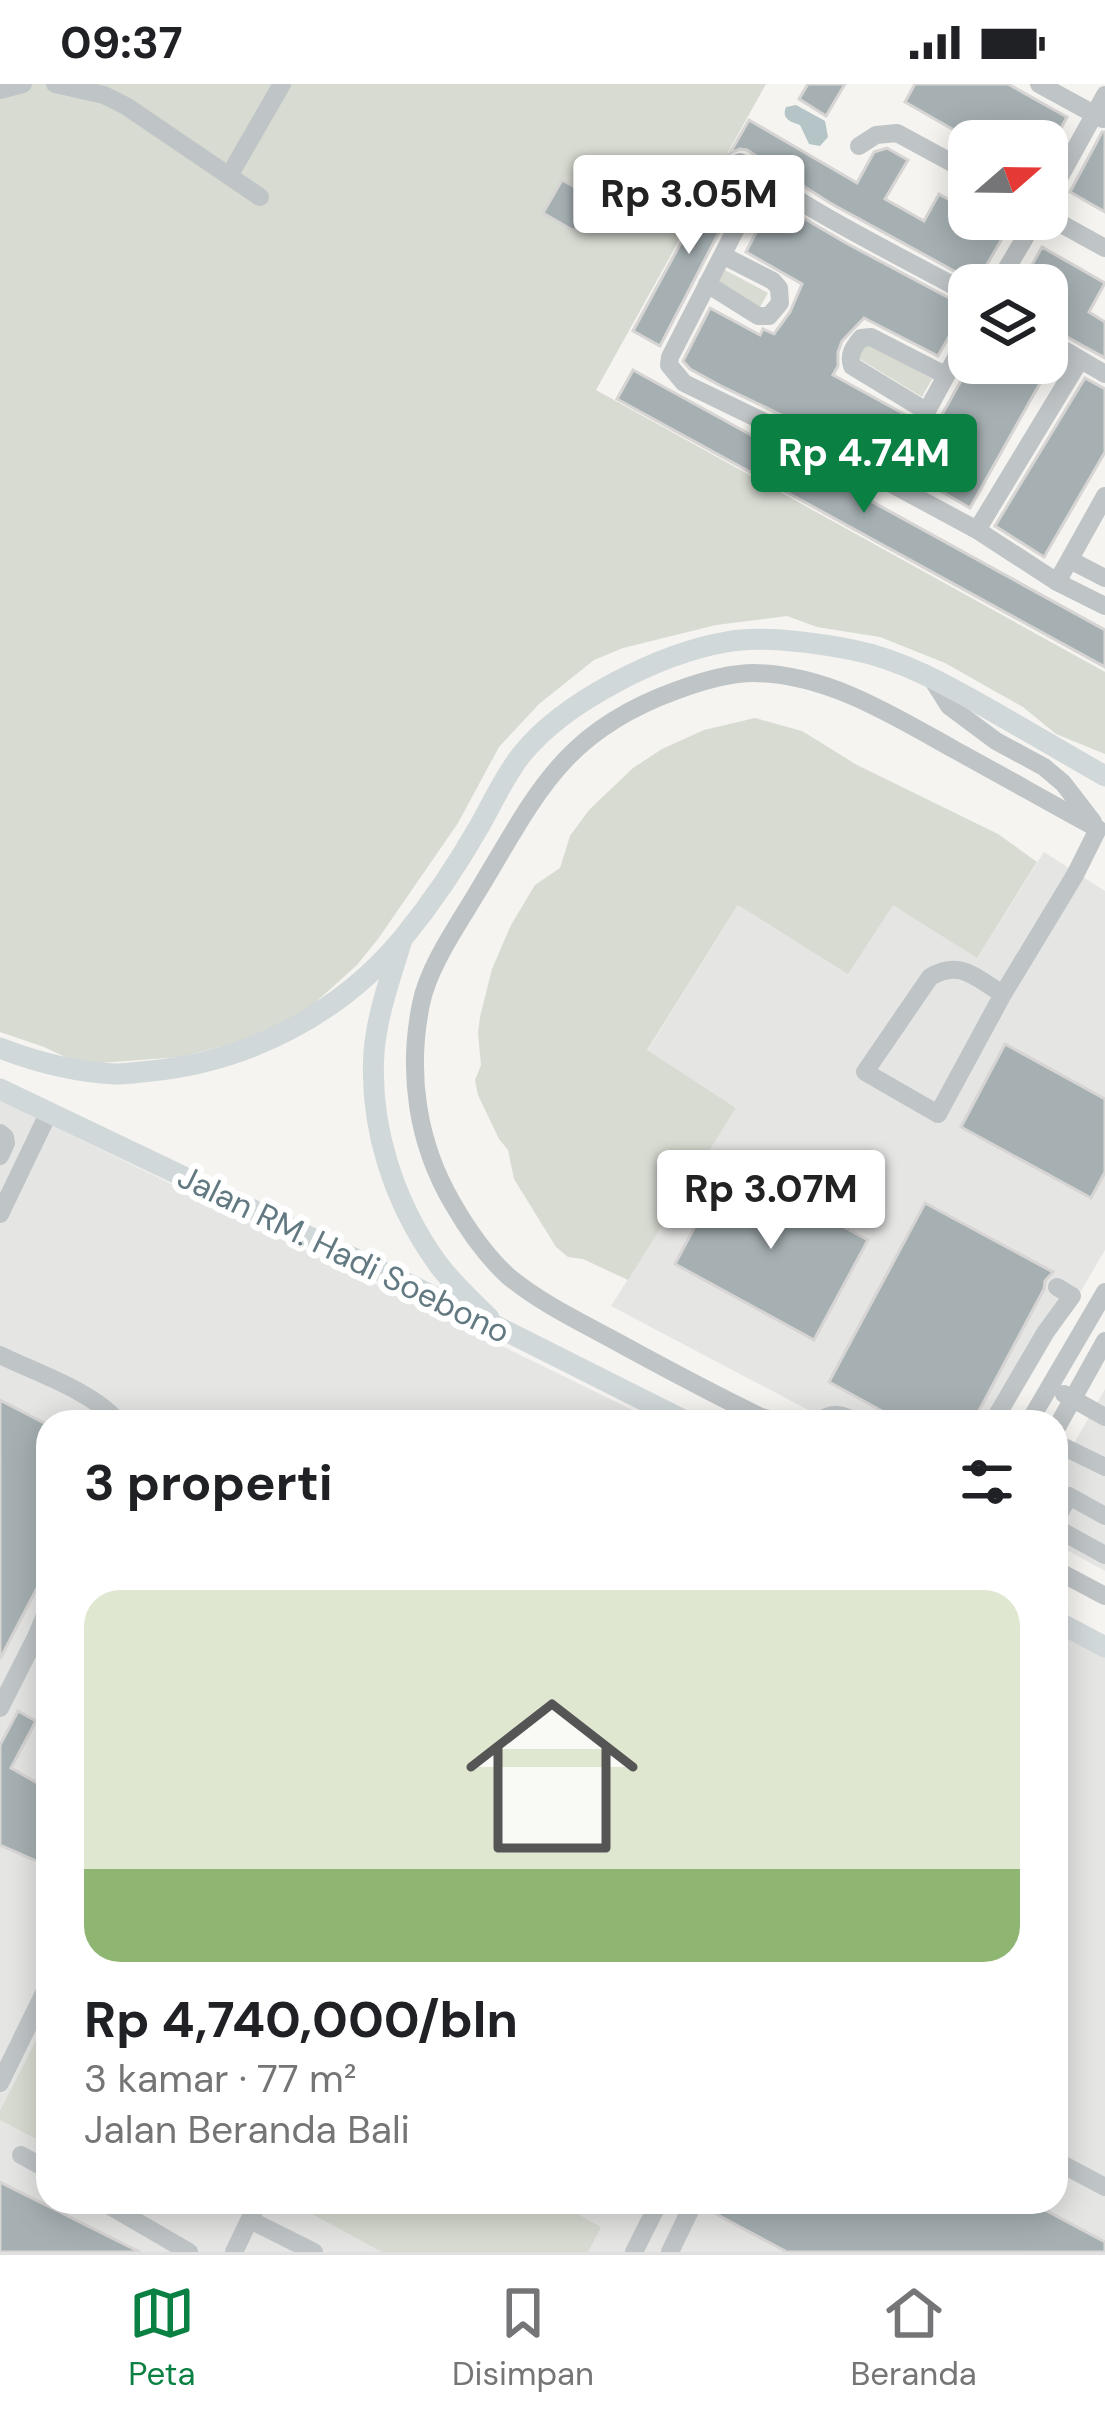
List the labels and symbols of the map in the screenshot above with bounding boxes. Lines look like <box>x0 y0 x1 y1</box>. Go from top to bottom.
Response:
north arrow <box>948 120 1068 240</box>
pin: Rp 3.05M <box>565 155 813 257</box>
pin: Rp 4.74M <box>740 414 988 516</box>
pin: Rp 3.07M <box>647 1150 895 1252</box>
street label: Jalan RM. Hadi Soebono <box>171 1155 517 1353</box>

